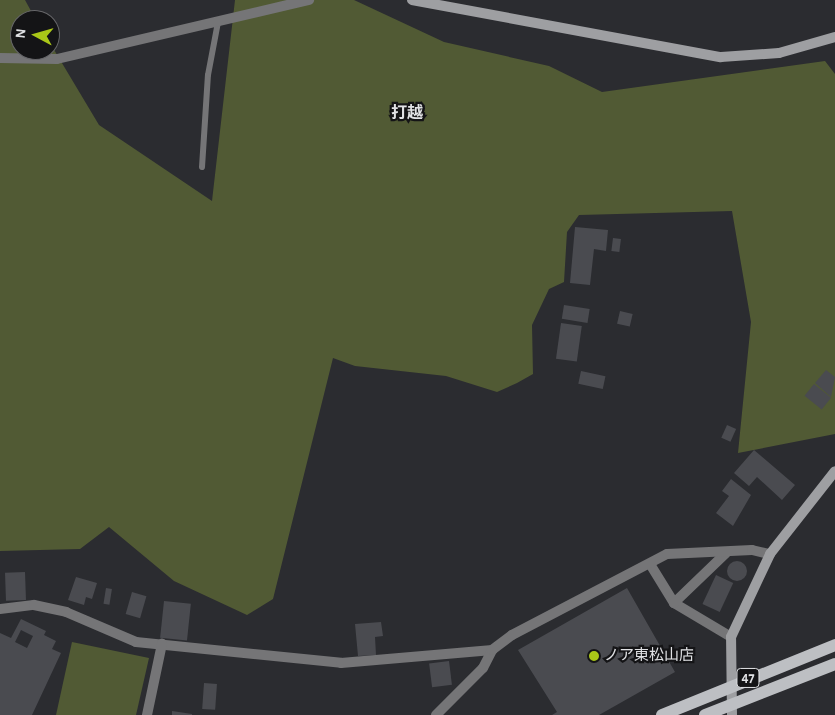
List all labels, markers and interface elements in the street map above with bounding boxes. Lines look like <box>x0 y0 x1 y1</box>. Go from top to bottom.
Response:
north arrow <box>10 10 60 60</box>
text: N <box>14 28 29 39</box>
district label: 打越 <box>391 103 423 123</box>
place label: ノア東松山店 <box>604 647 694 665</box>
marker: ノア東松山店 <box>588 650 600 662</box>
road number: 47 <box>736 666 760 690</box>

